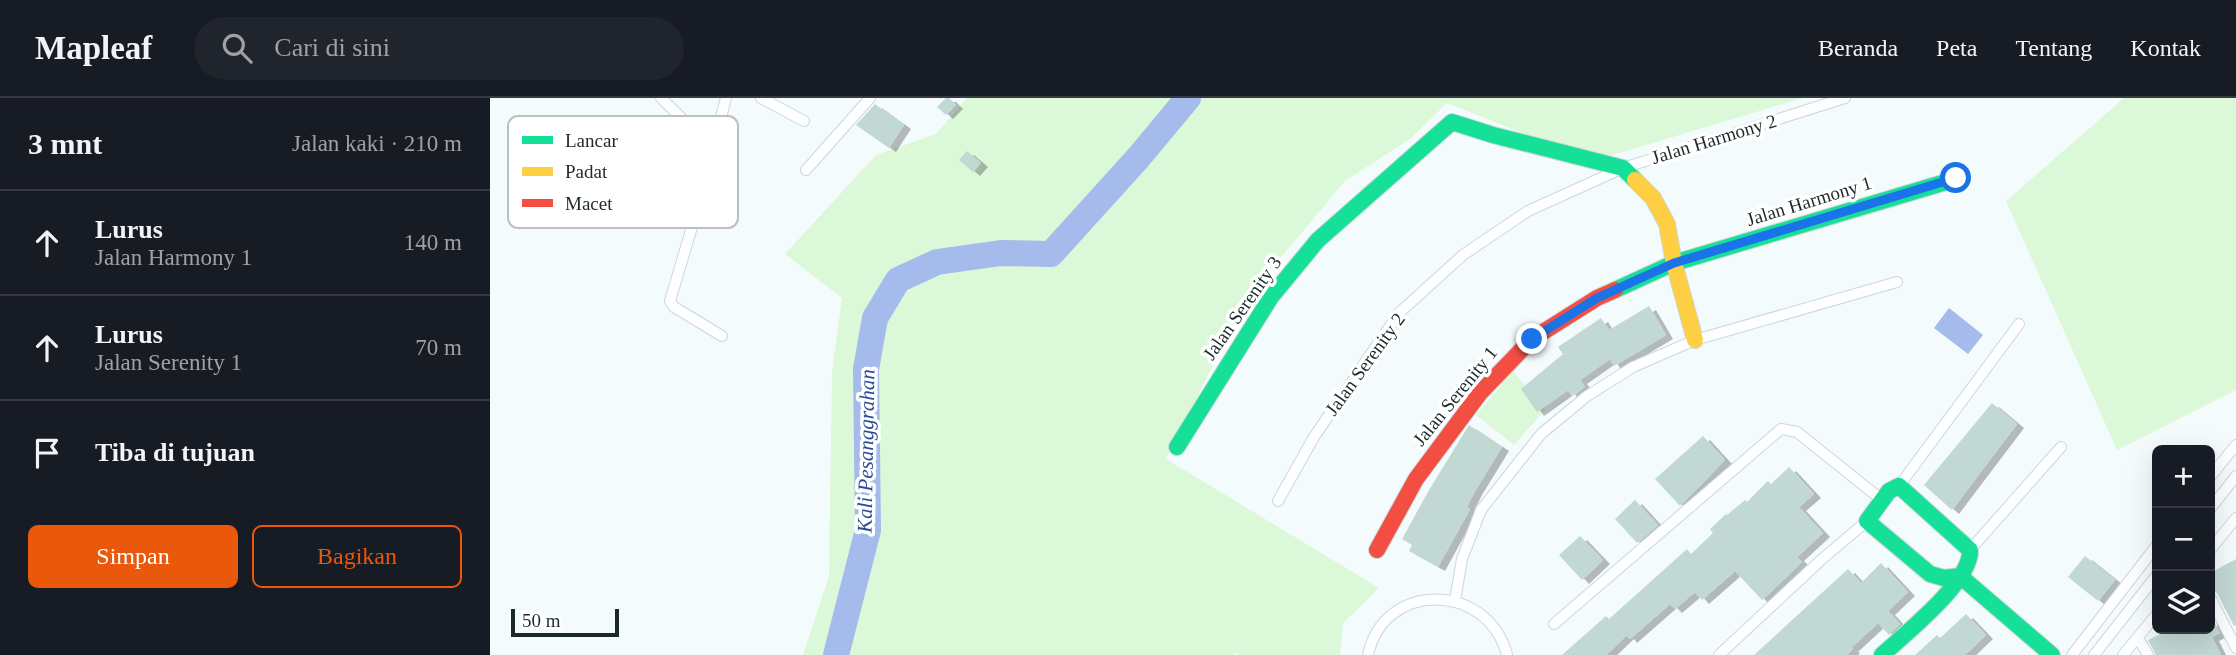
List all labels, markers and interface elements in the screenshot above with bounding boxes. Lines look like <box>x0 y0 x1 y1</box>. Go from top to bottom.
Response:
search box <box>194 17 684 80</box>
icon: search <box>218 29 256 67</box>
text: Mapleaf <box>35 30 152 66</box>
text: Cari di sini <box>274 33 390 62</box>
text: Beranda <box>1818 35 1898 61</box>
text: Peta <box>1936 35 1977 61</box>
text: Tentang <box>2015 35 2092 61</box>
text: Kontak <box>2130 35 2201 61</box>
street label: Jalan Harmony 2 <box>1649 110 1779 168</box>
legend <box>508 116 738 228</box>
text: 3 mnt <box>28 127 102 160</box>
text: Lancar <box>565 130 618 151</box>
text: Jalan kaki · 210 m <box>292 131 462 156</box>
text: Padat <box>565 161 608 182</box>
route start <box>1940 162 1971 193</box>
street label: Jalan Harmony 1 <box>1744 172 1874 230</box>
text: Macet <box>565 193 613 214</box>
text: Lurus <box>95 215 163 244</box>
icon: ahead <box>28 224 66 262</box>
text: 140 m <box>404 230 462 255</box>
text: Jalan Harmony 1 <box>95 245 252 270</box>
street label: Jalan Serenity 3 <box>1199 252 1285 364</box>
street label: Jalan Serenity 2 <box>1321 309 1409 419</box>
text: Lurus <box>95 320 163 349</box>
route end <box>1516 323 1547 354</box>
icon: ahead <box>28 329 66 367</box>
text: 70 m <box>415 335 462 360</box>
street label: Jalan Serenity 1 <box>1409 342 1501 450</box>
text: Jalan Serenity 1 <box>95 350 242 375</box>
water label: Kali Pesanggrahan <box>853 369 879 534</box>
icon: arrive <box>28 434 66 472</box>
text: Tiba di tujuan <box>95 438 255 467</box>
map controls <box>2152 445 2215 634</box>
button: + <box>2152 445 2215 508</box>
button: − <box>2152 508 2215 571</box>
button: Simpan <box>28 525 238 588</box>
button: Bagikan <box>252 525 462 588</box>
button: layers <box>2152 571 2215 634</box>
scale bar <box>511 606 620 638</box>
text: 50 m <box>522 610 561 631</box>

